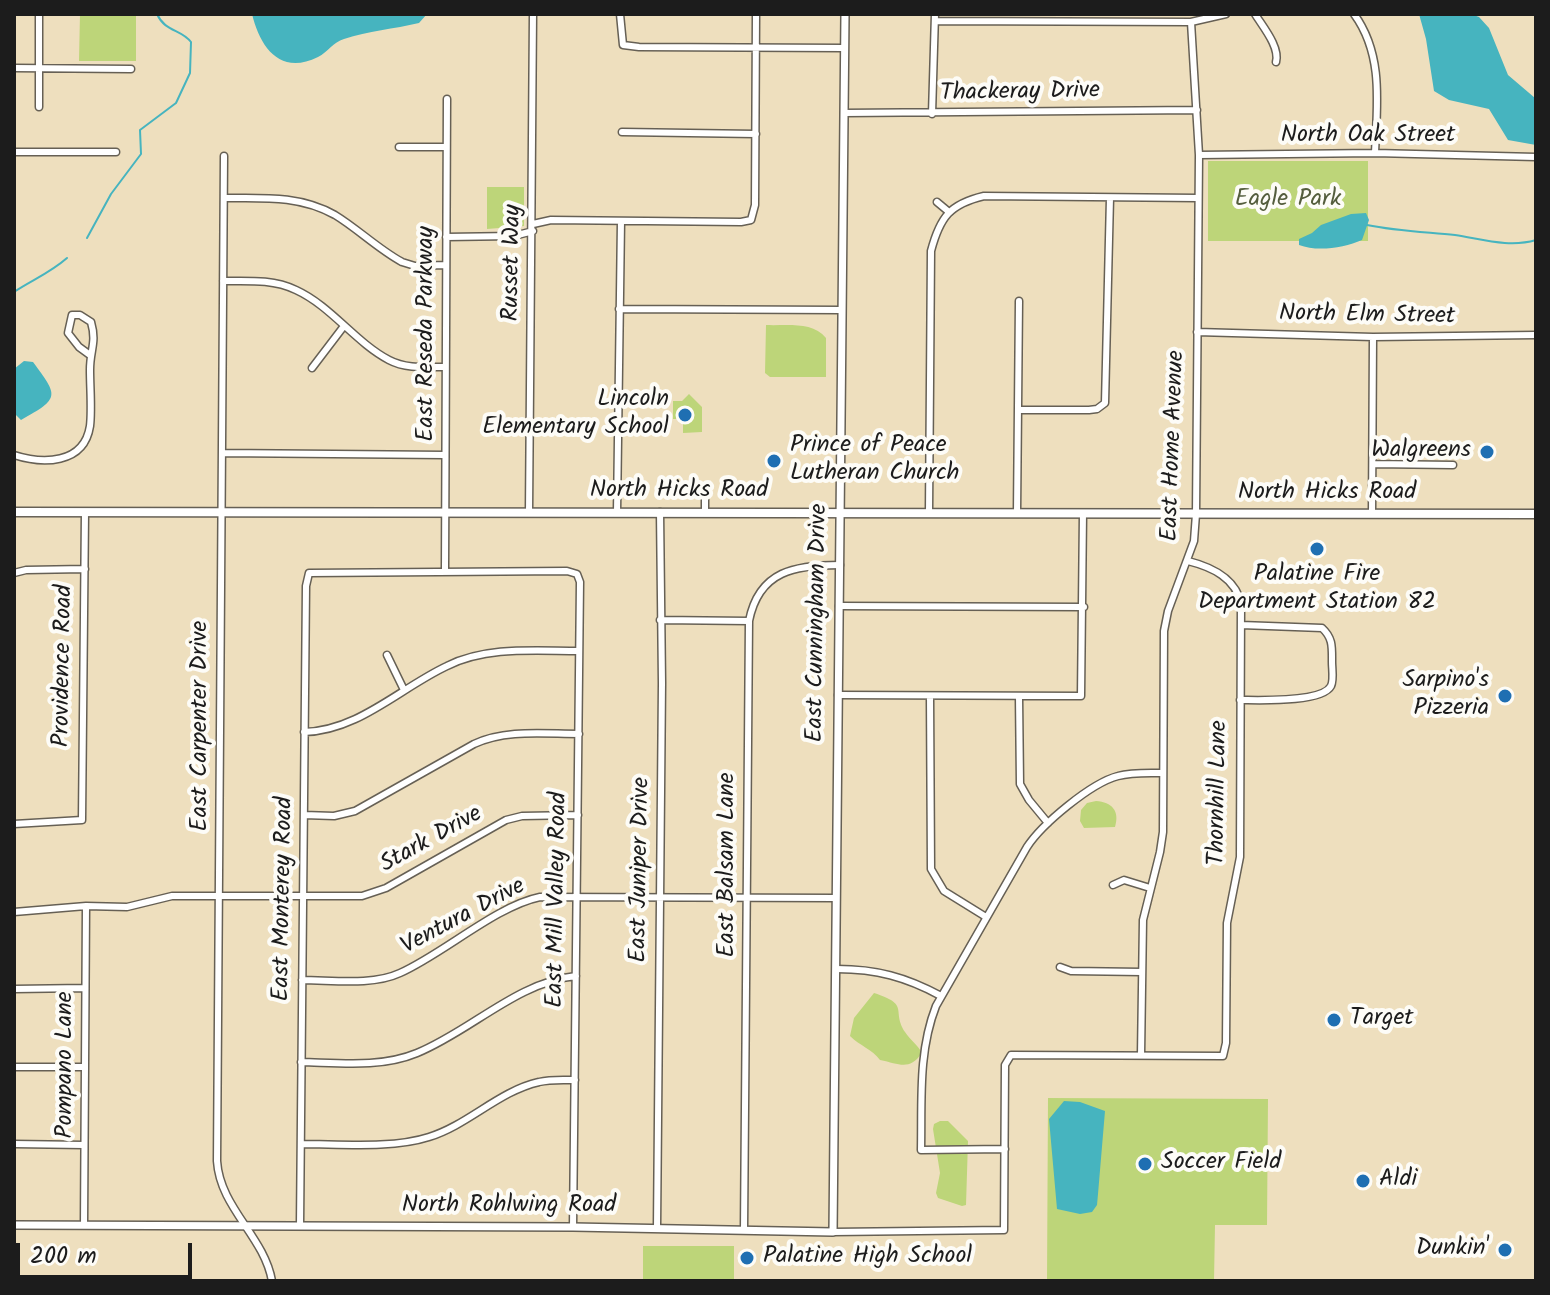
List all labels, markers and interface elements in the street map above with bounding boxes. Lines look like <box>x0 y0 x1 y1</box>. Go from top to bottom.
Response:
street label: Thackeray Drive <box>940 78 1100 110</box>
street label: North Oak Street <box>1281 123 1455 151</box>
park label: Eagle Park <box>1235 187 1341 215</box>
street label: Russet Way <box>499 204 529 322</box>
street label: East Reseda Parkway <box>414 226 442 442</box>
street label: North Elm Street <box>1279 301 1455 333</box>
street label: East Home Avenue <box>1157 350 1193 542</box>
place label: Lincoln Elementary School <box>482 387 669 443</box>
marker: Lincoln Elementary School <box>676 406 694 424</box>
place label: Prince of Peace Lutheran Church <box>790 433 959 489</box>
place label: Walgreens <box>1371 438 1471 466</box>
marker: Walgreens <box>1478 443 1496 461</box>
marker: Prince of Peace Lutheran Church <box>765 452 783 470</box>
street label: North Hicks Road <box>590 478 768 506</box>
street label: North Hicks Road <box>1238 480 1416 508</box>
street label: East Cunningham Drive <box>803 503 835 743</box>
marker: Palatine Fire Department Station 82 <box>1308 540 1326 558</box>
place label: Palatine Fire Department Station 82 <box>1198 562 1436 618</box>
street label: Providence Road <box>49 585 81 747</box>
street label: East Carpenter Drive <box>188 621 216 831</box>
place label: Sarpino's Pizzeria <box>1403 668 1489 724</box>
marker: Sarpino's Pizzeria <box>1496 687 1514 705</box>
street label: Thornhill Lane <box>1204 720 1236 866</box>
street label: East Balsam Lane <box>715 772 743 958</box>
street label: East Juniper Drive <box>626 777 658 963</box>
street label: East Mill Valley Road <box>543 792 575 1008</box>
street label: East Monterey Road <box>269 796 301 1002</box>
street label: Stark Drive <box>376 801 488 881</box>
street label: Ventura Drive <box>397 873 531 963</box>
street label: Pompano Lane <box>53 992 81 1138</box>
place label: Target <box>1350 1006 1414 1034</box>
marker: Target <box>1325 1011 1343 1029</box>
place label: Soccer Field <box>1161 1150 1281 1178</box>
marker: Soccer Field <box>1136 1155 1154 1173</box>
place label: Aldi <box>1379 1167 1417 1195</box>
marker: Aldi <box>1354 1172 1372 1190</box>
street label: North Rohlwing Road <box>402 1193 616 1221</box>
scale bar <box>20 1227 196 1277</box>
place label: Dunkin' <box>1416 1236 1489 1264</box>
text: 200 m <box>30 1237 97 1276</box>
marker: Dunkin' <box>1496 1241 1514 1259</box>
place label: Palatine High School <box>763 1244 972 1272</box>
marker: Palatine High School <box>738 1249 756 1267</box>

